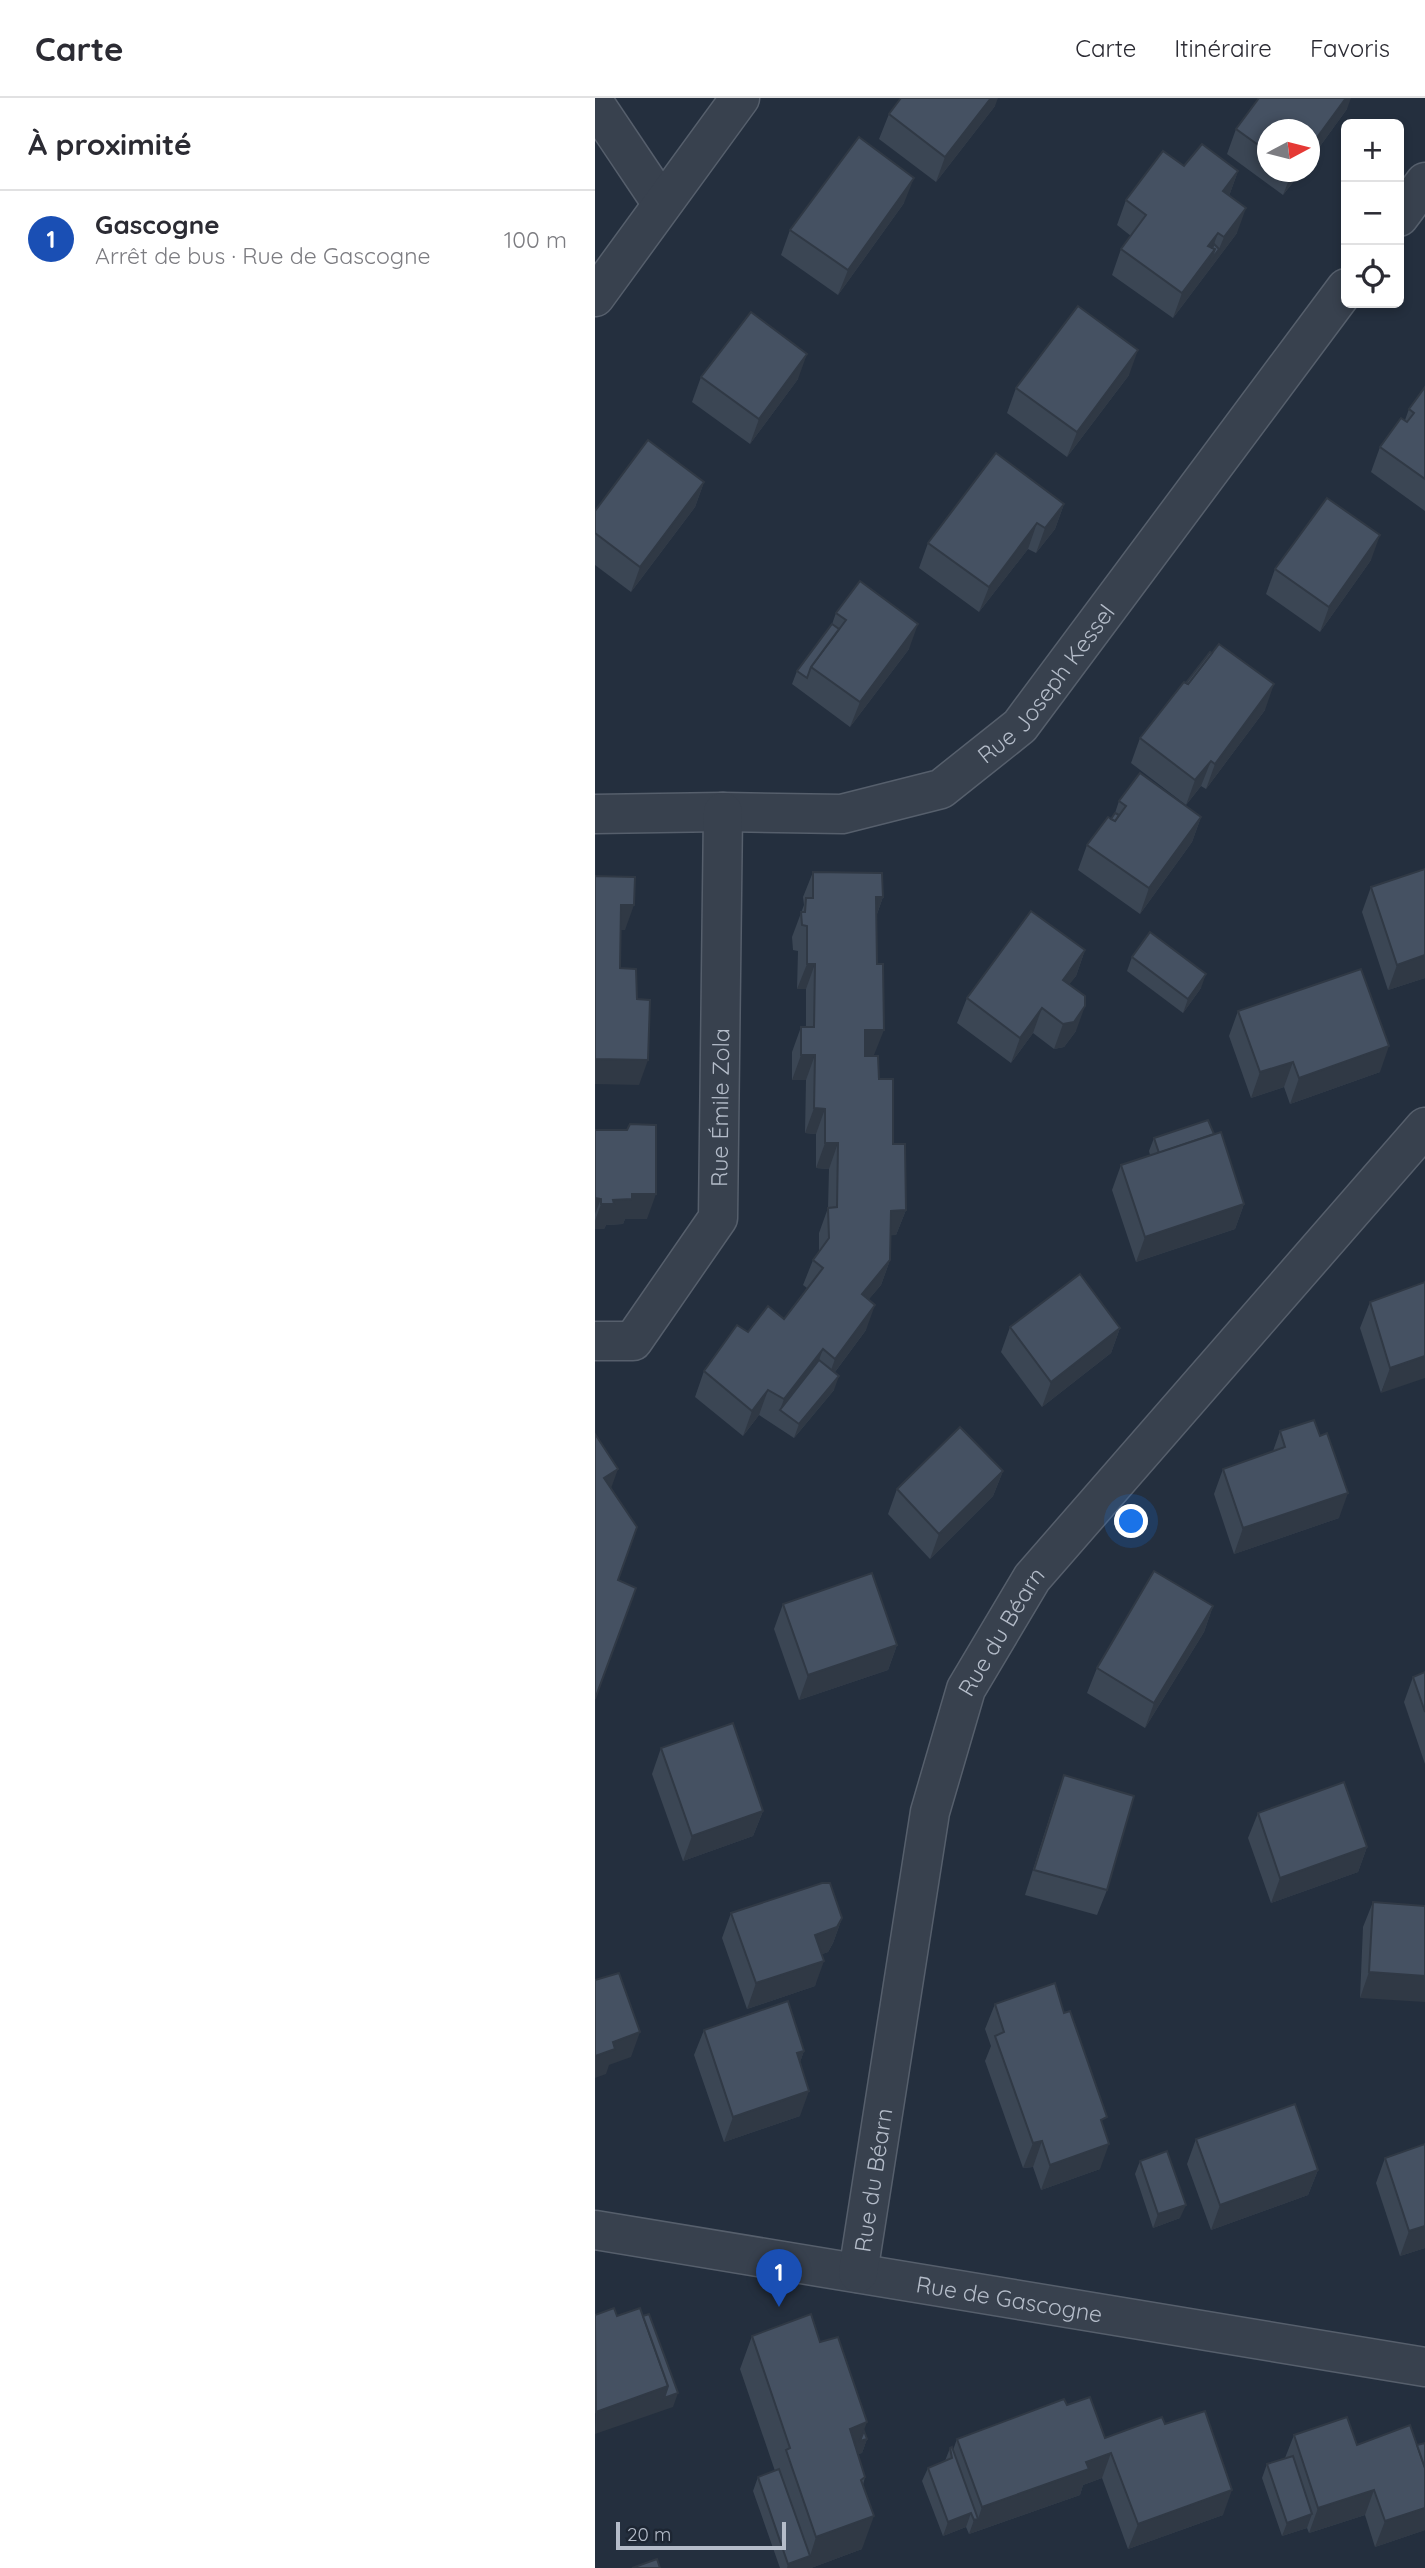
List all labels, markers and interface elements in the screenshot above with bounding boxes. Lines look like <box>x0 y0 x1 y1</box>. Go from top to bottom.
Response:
text: Carte <box>35 28 124 69</box>
text: Carte <box>1075 33 1136 63</box>
text: Itinéraire <box>1174 33 1272 63</box>
text: Favoris <box>1310 33 1390 63</box>
north arrow <box>1257 119 1320 182</box>
map controls <box>1341 119 1404 308</box>
button: + <box>1341 119 1404 182</box>
text: À proximité <box>28 125 192 163</box>
button: − <box>1341 182 1404 245</box>
text: Gascogne <box>95 208 220 241</box>
text: 1 <box>47 225 55 254</box>
text: 100 m <box>504 225 567 254</box>
text: Arrêt de bus · Rue de Gascogne <box>95 241 430 270</box>
button: locate <box>1341 245 1404 308</box>
street label: Rue Joseph Kessel <box>971 598 1120 769</box>
street label: Rue Émile Zola <box>704 1028 735 1187</box>
your location <box>1114 1504 1148 1538</box>
street label: Rue du Béarn <box>951 1560 1050 1701</box>
street label: Rue du Béarn <box>847 2106 898 2254</box>
pin: 1 <box>756 2249 802 2307</box>
street label: Rue de Gascogne <box>914 2269 1105 2328</box>
scale bar <box>616 2519 786 2551</box>
text: 20 m <box>627 2522 671 2546</box>

